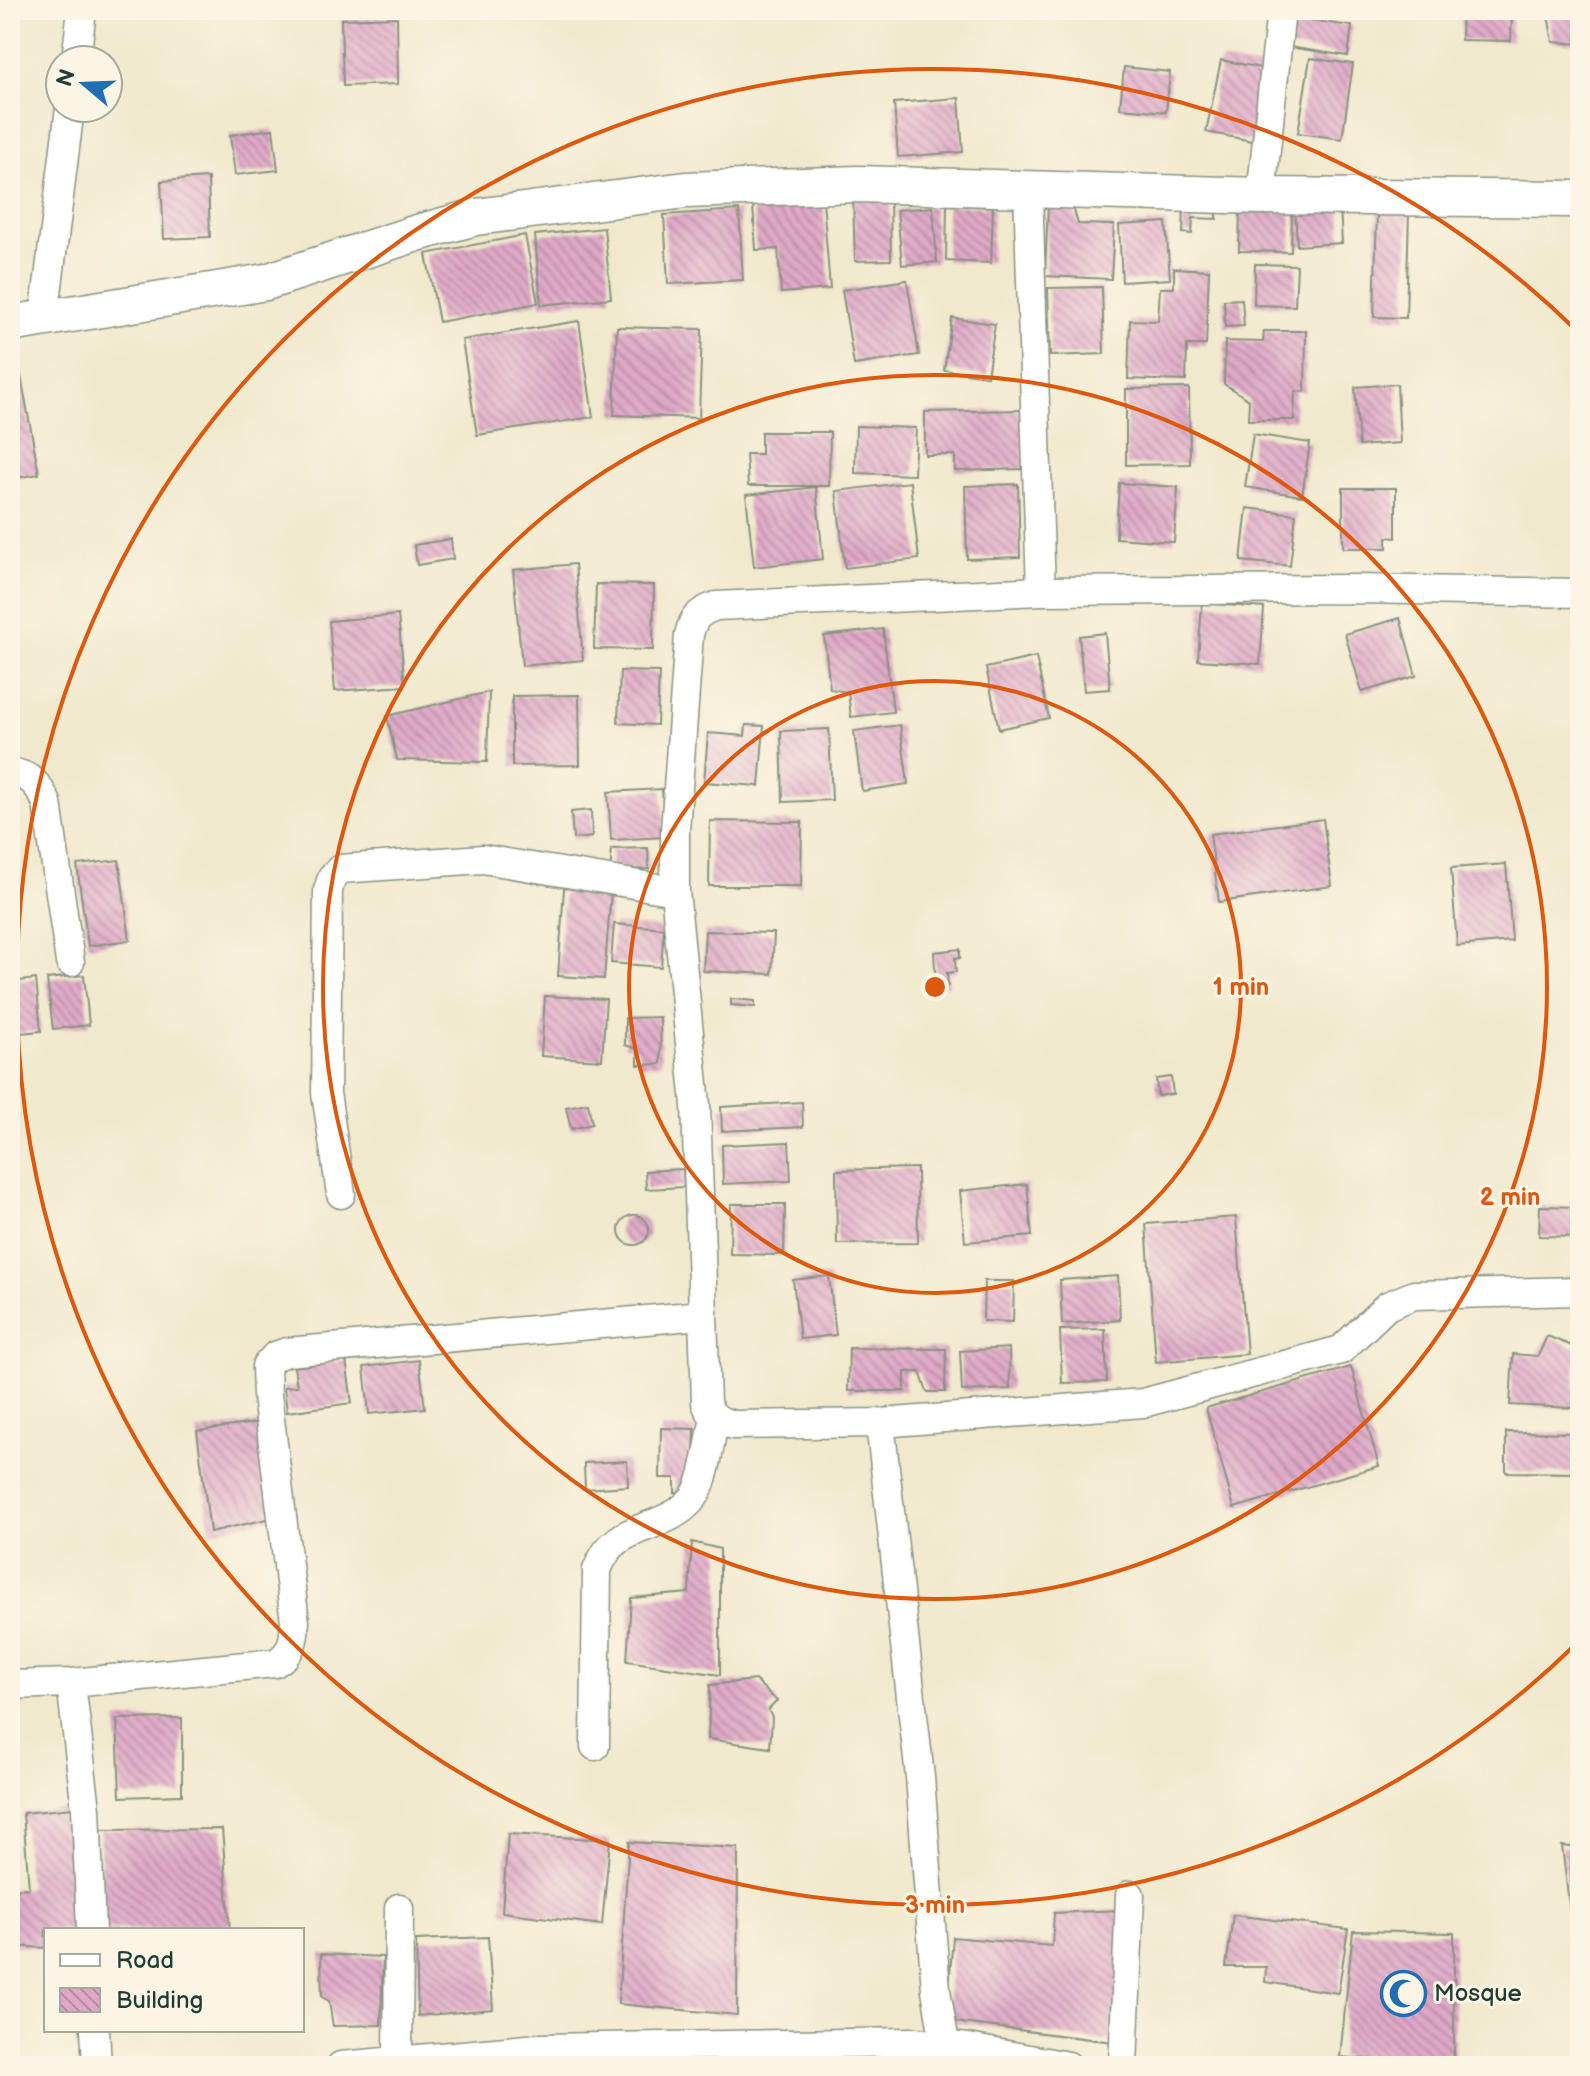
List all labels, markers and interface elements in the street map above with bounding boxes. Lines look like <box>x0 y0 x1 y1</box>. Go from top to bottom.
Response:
north arrow <box>44 44 124 124</box>
text: N <box>51 66 82 90</box>
centre of rings <box>921 973 949 1001</box>
text: 1 min <box>1213 973 1269 1002</box>
text: 2 min <box>1480 1183 1540 1212</box>
text: 3 min <box>905 1891 965 1920</box>
legend <box>44 1928 304 2032</box>
text: Road <box>116 1946 174 1975</box>
mosque icon: Mosque <box>1379 1969 1427 2017</box>
place label: Mosque <box>1434 1979 1522 2008</box>
text: Building <box>116 1986 203 2015</box>

